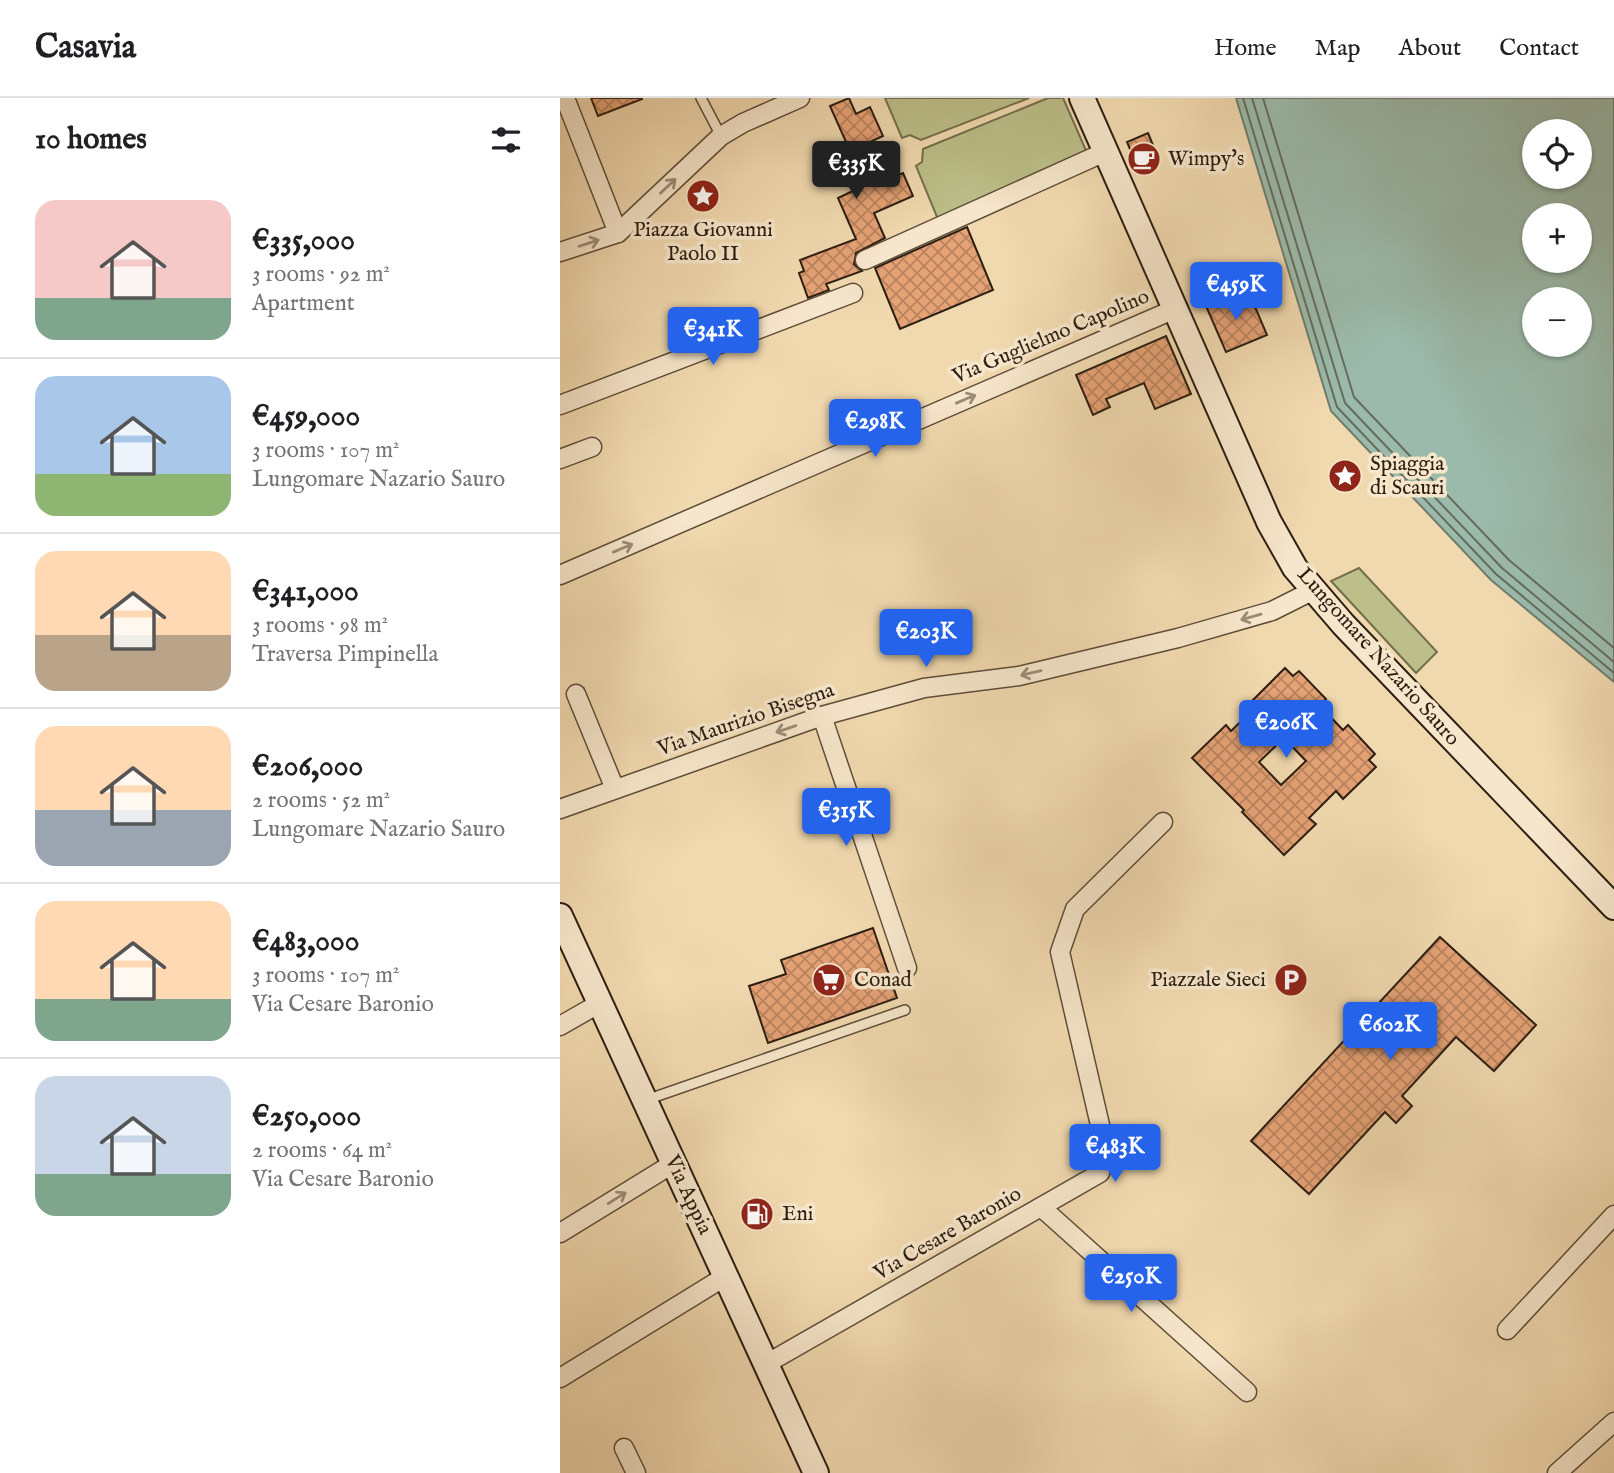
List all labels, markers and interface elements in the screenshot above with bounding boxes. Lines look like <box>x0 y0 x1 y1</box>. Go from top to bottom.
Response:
text: Casavia <box>35 27 136 69</box>
text: Home <box>1214 33 1277 64</box>
text: Map <box>1315 33 1361 64</box>
text: About <box>1399 33 1461 64</box>
text: Contact <box>1499 33 1579 64</box>
map controls <box>1522 119 1592 357</box>
button: locate <box>1522 119 1592 189</box>
text: 10 homes <box>35 121 147 159</box>
icon: filters <box>487 121 525 159</box>
cafe icon: Wimpy's <box>1125 140 1163 178</box>
pin: €335K <box>807 141 905 201</box>
place label: Wimpy's <box>1168 146 1244 173</box>
text: €335K <box>828 149 884 178</box>
place icon: Piazza Giovanni Paolo II <box>684 177 722 215</box>
one-way arrow <box>659 178 676 195</box>
button: + <box>1522 203 1592 273</box>
place label: Piazza Giovanni Paolo II <box>633 217 773 268</box>
text: €335,000 <box>252 222 355 260</box>
icon: home <box>91 228 175 312</box>
one-way arrow <box>578 236 600 248</box>
text: 3 rooms · 92 m² <box>252 260 390 289</box>
pin: €459K <box>1187 262 1285 322</box>
text: €459K <box>1206 270 1266 299</box>
street label: Via Guglielmo Capolino <box>948 283 1154 391</box>
button: − <box>1522 287 1592 357</box>
text: Apartment <box>252 289 355 318</box>
pin: €341K <box>664 308 762 367</box>
text: €341K <box>684 315 742 344</box>
one-way arrow <box>955 392 977 405</box>
text: €459,000 <box>252 398 360 436</box>
pin: €298K <box>826 400 924 459</box>
icon: home <box>91 404 175 488</box>
text: €298K <box>845 407 905 436</box>
text: 3 rooms · 107 m² <box>252 436 400 465</box>
place label: Spiaggia di Scauri <box>1370 451 1445 502</box>
place icon: Spiaggia di Scauri <box>1326 457 1364 495</box>
text: Lungomare Nazario Sauro <box>252 465 505 494</box>
one-way arrow <box>611 540 633 553</box>
street label: Lungomare Nazario Sauro <box>1291 562 1465 752</box>
text: €341,000 <box>252 573 359 611</box>
icon: home <box>91 579 175 663</box>
pin: €203K <box>877 610 975 669</box>
text: 3 rooms · 98 m² <box>252 611 388 640</box>
one-way arrow <box>1240 611 1263 624</box>
text: €203K <box>896 617 956 646</box>
text: Traversa Pimpinella <box>252 640 438 669</box>
one-way arrow <box>1020 667 1043 681</box>
street label: Via Maurizio Bisegna <box>653 677 839 763</box>
pin: €206K <box>1237 700 1335 760</box>
text: €206K <box>1255 708 1317 737</box>
one-way arrow <box>775 724 797 736</box>
text: €206,000 <box>252 748 363 786</box>
icon: home <box>91 754 175 838</box>
text: 2 rooms · 52 m² <box>252 786 390 815</box>
pin: €315K <box>797 788 895 848</box>
text: €315K <box>818 796 874 825</box>
text: Lungomare Nazario Sauro <box>252 815 505 844</box>
text: €483,000 <box>252 923 359 961</box>
icon: home <box>91 929 175 1013</box>
text: 3 rooms · 107 m² <box>252 961 400 990</box>
supermarket icon: Conad <box>810 961 848 999</box>
parking icon: Piazzale Sieci <box>1272 961 1310 999</box>
place label: Conad <box>854 967 913 994</box>
place label: Piazzale Sieci <box>1150 967 1266 994</box>
text: Via Cesare Baronio <box>252 990 434 1019</box>
pin: €602K <box>1341 1002 1439 1062</box>
text: €602K <box>1359 1010 1421 1039</box>
text: €250,000 <box>252 1098 361 1136</box>
icon: home <box>91 1104 175 1188</box>
pin: €483K <box>1066 1124 1164 1184</box>
text: €483K <box>1086 1132 1145 1161</box>
text: 2 rooms · 64 m² <box>252 1136 392 1165</box>
street label: Via Appia <box>657 1150 718 1240</box>
text: Via Cesare Baronio <box>252 1165 434 1194</box>
street label: Via Cesare Baronio <box>869 1181 1027 1288</box>
one-way arrow <box>606 1190 626 1204</box>
fuel station icon: Eni <box>738 1195 776 1233</box>
place label: Eni <box>782 1201 813 1228</box>
pin: €250K <box>1082 1254 1180 1314</box>
text: €250K <box>1101 1262 1161 1291</box>

